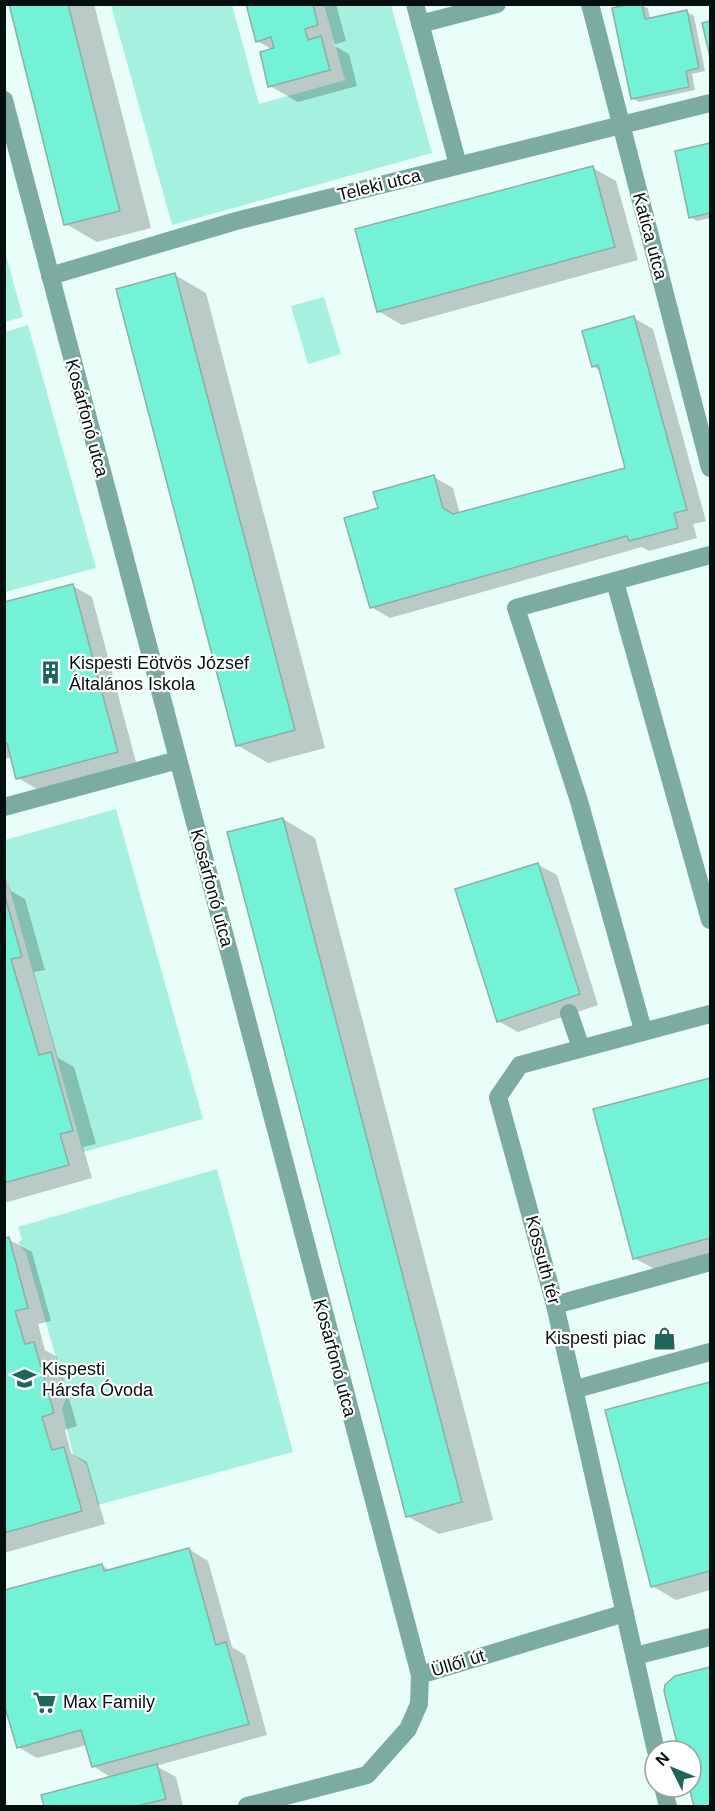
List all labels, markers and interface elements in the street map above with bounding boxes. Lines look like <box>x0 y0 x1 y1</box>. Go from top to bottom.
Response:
street label: Teleki utca <box>335 165 424 205</box>
street label: Katica utca <box>629 190 671 283</box>
street label: Kosárfonó utca <box>62 357 113 480</box>
place label: Kispesti Eötvös József Általános Iskola <box>69 653 250 694</box>
building icon: Kispesti Eötvös József Általános Iskola <box>38 660 64 686</box>
street label: Kosárfonó utca <box>187 827 238 950</box>
street label: Kossuth tér <box>522 1213 564 1307</box>
street label: Kosárfonó utca <box>310 1297 361 1420</box>
shop icon: Kispesti piac <box>651 1325 677 1351</box>
place label: Kispesti piac <box>545 1328 646 1348</box>
place label: Kispesti Hársfa Óvoda <box>42 1359 154 1400</box>
school or university icon: Kispesti Hársfa Óvoda <box>11 1366 37 1392</box>
street label: Üllői út <box>429 1645 487 1681</box>
supermarket icon: Max Family <box>32 1689 58 1715</box>
place label: Max Family <box>63 1692 155 1712</box>
north arrow <box>643 1739 703 1799</box>
text: N <box>652 1749 673 1769</box>

